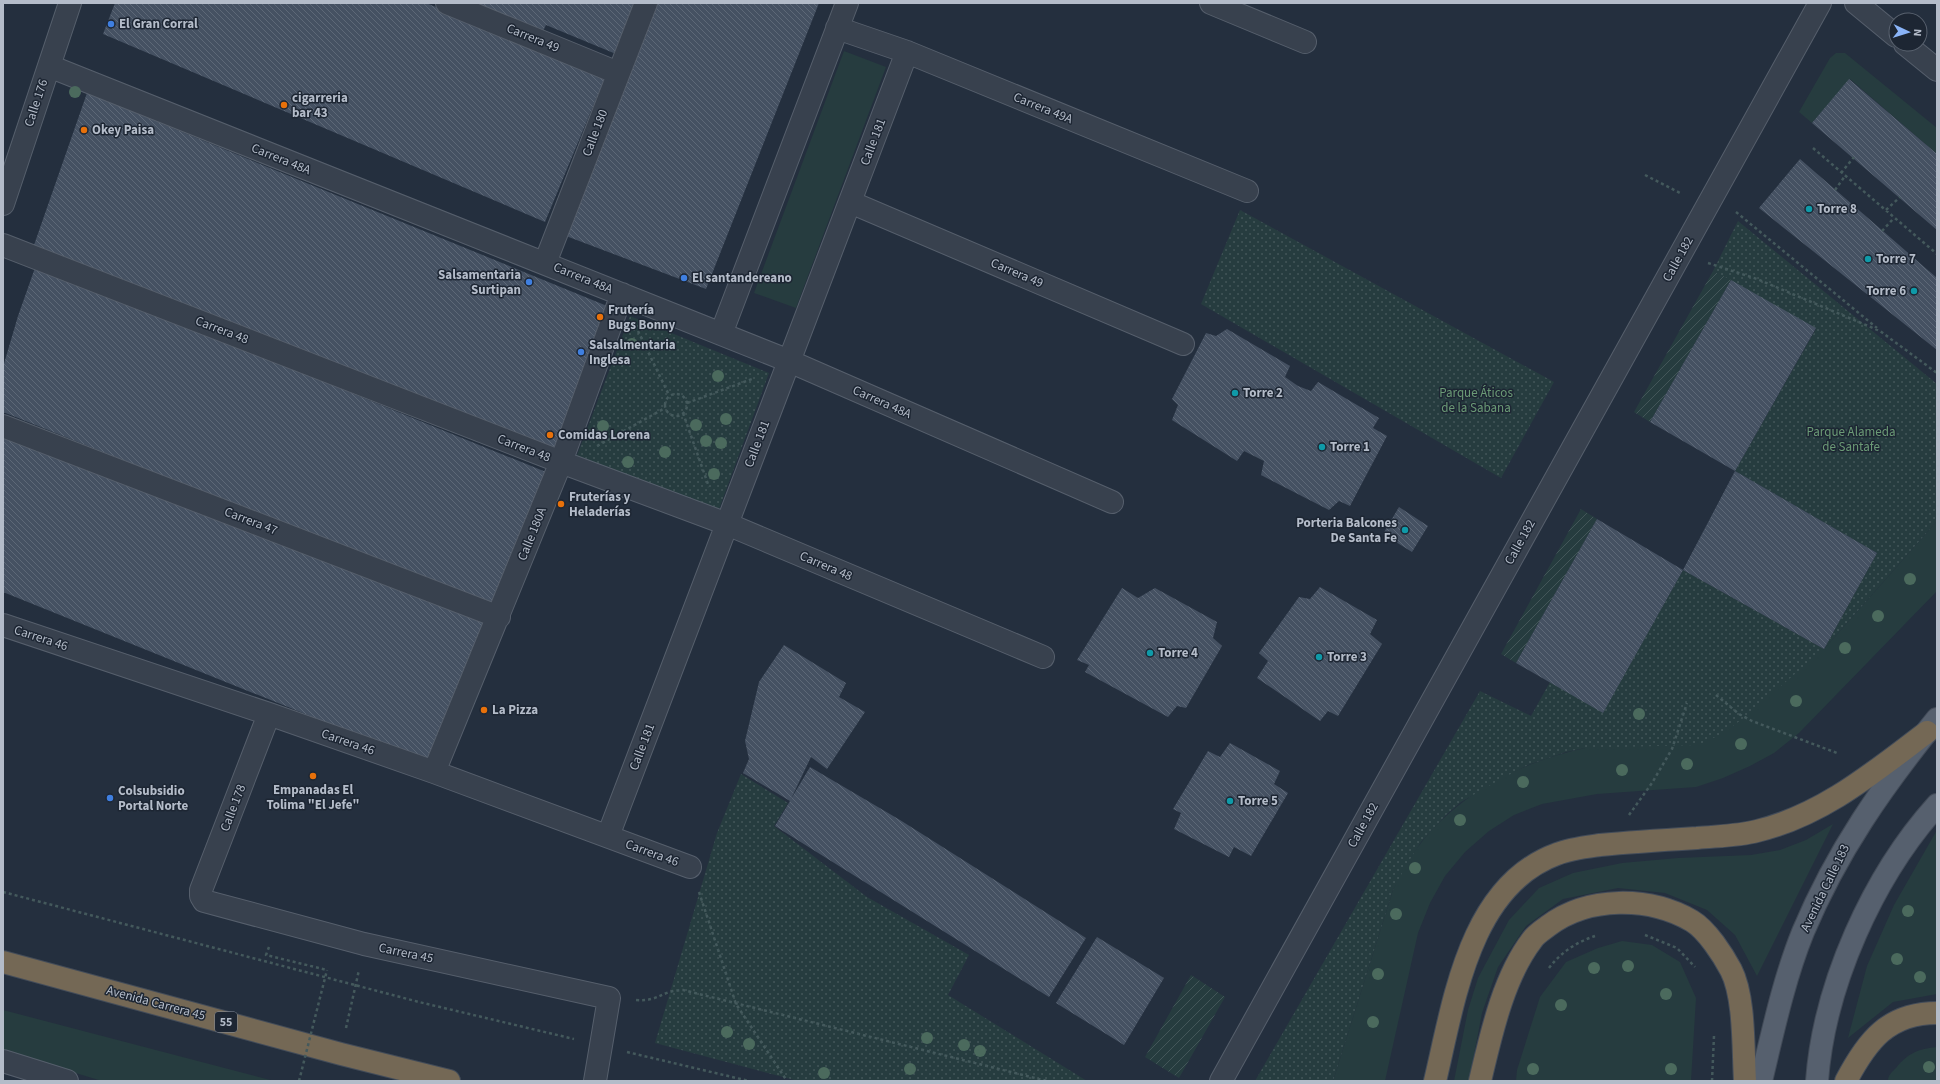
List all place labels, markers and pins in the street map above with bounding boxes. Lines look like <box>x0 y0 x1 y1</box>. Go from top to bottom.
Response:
place label: El Gran Corral <box>119 15 198 33</box>
marker: El Gran Corral <box>106 19 116 29</box>
place label: cigarreria bar 43 <box>292 89 348 122</box>
marker: cigarreria bar 43 <box>279 100 289 110</box>
place label: Okey Paisa <box>92 121 154 139</box>
marker: Okey Paisa <box>79 125 89 135</box>
place label: Torre 8 <box>1817 200 1857 218</box>
marker: Torre 8 <box>1804 204 1814 214</box>
place label: Torre 7 <box>1876 250 1916 268</box>
marker: Torre 7 <box>1863 254 1873 264</box>
place label: Salsamentaria Surtipan <box>438 266 521 299</box>
place label: El santandereano <box>692 269 792 287</box>
marker: El santandereano <box>679 273 689 283</box>
marker: Salsamentaria Surtipan <box>524 277 534 287</box>
place label: Torre 6 <box>1866 282 1906 300</box>
marker: Torre 6 <box>1909 286 1919 296</box>
place label: Frutería Bugs Bonny <box>608 301 676 334</box>
marker: Frutería Bugs Bonny <box>595 312 605 322</box>
place label: Salsalmentaria Inglesa <box>589 336 676 369</box>
marker: Salsalmentaria Inglesa <box>576 347 586 357</box>
place label: Torre 2 <box>1243 384 1283 402</box>
marker: Torre 2 <box>1230 388 1240 398</box>
place label: Comidas Lorena <box>558 426 650 444</box>
marker: Comidas Lorena <box>545 430 555 440</box>
place label: Torre 1 <box>1330 438 1370 456</box>
marker: Torre 1 <box>1317 442 1327 452</box>
place label: Fruterías y Heladerías <box>569 488 631 521</box>
marker: Fruterías y Heladerías <box>556 499 566 509</box>
place label: Porteria Balcones De Santa Fe <box>1296 514 1397 547</box>
marker: Porteria Balcones De Santa Fe <box>1400 525 1410 535</box>
place label: Torre 4 <box>1158 644 1198 662</box>
marker: Torre 4 <box>1145 648 1155 658</box>
place label: Torre 3 <box>1327 648 1367 666</box>
marker: Torre 3 <box>1314 652 1324 662</box>
place label: La Pizza <box>492 701 538 719</box>
marker: La Pizza <box>479 705 489 715</box>
marker: Empanadas El Tolima "El Jefe" <box>308 771 318 781</box>
place label: Empanadas El Tolima "El Jefe" <box>266 781 360 814</box>
place label: Colsubsidio Portal Norte <box>118 782 189 815</box>
place label: Torre 5 <box>1238 792 1278 810</box>
marker: Colsubsidio Portal Norte <box>105 793 115 803</box>
marker: Torre 5 <box>1225 796 1235 806</box>

